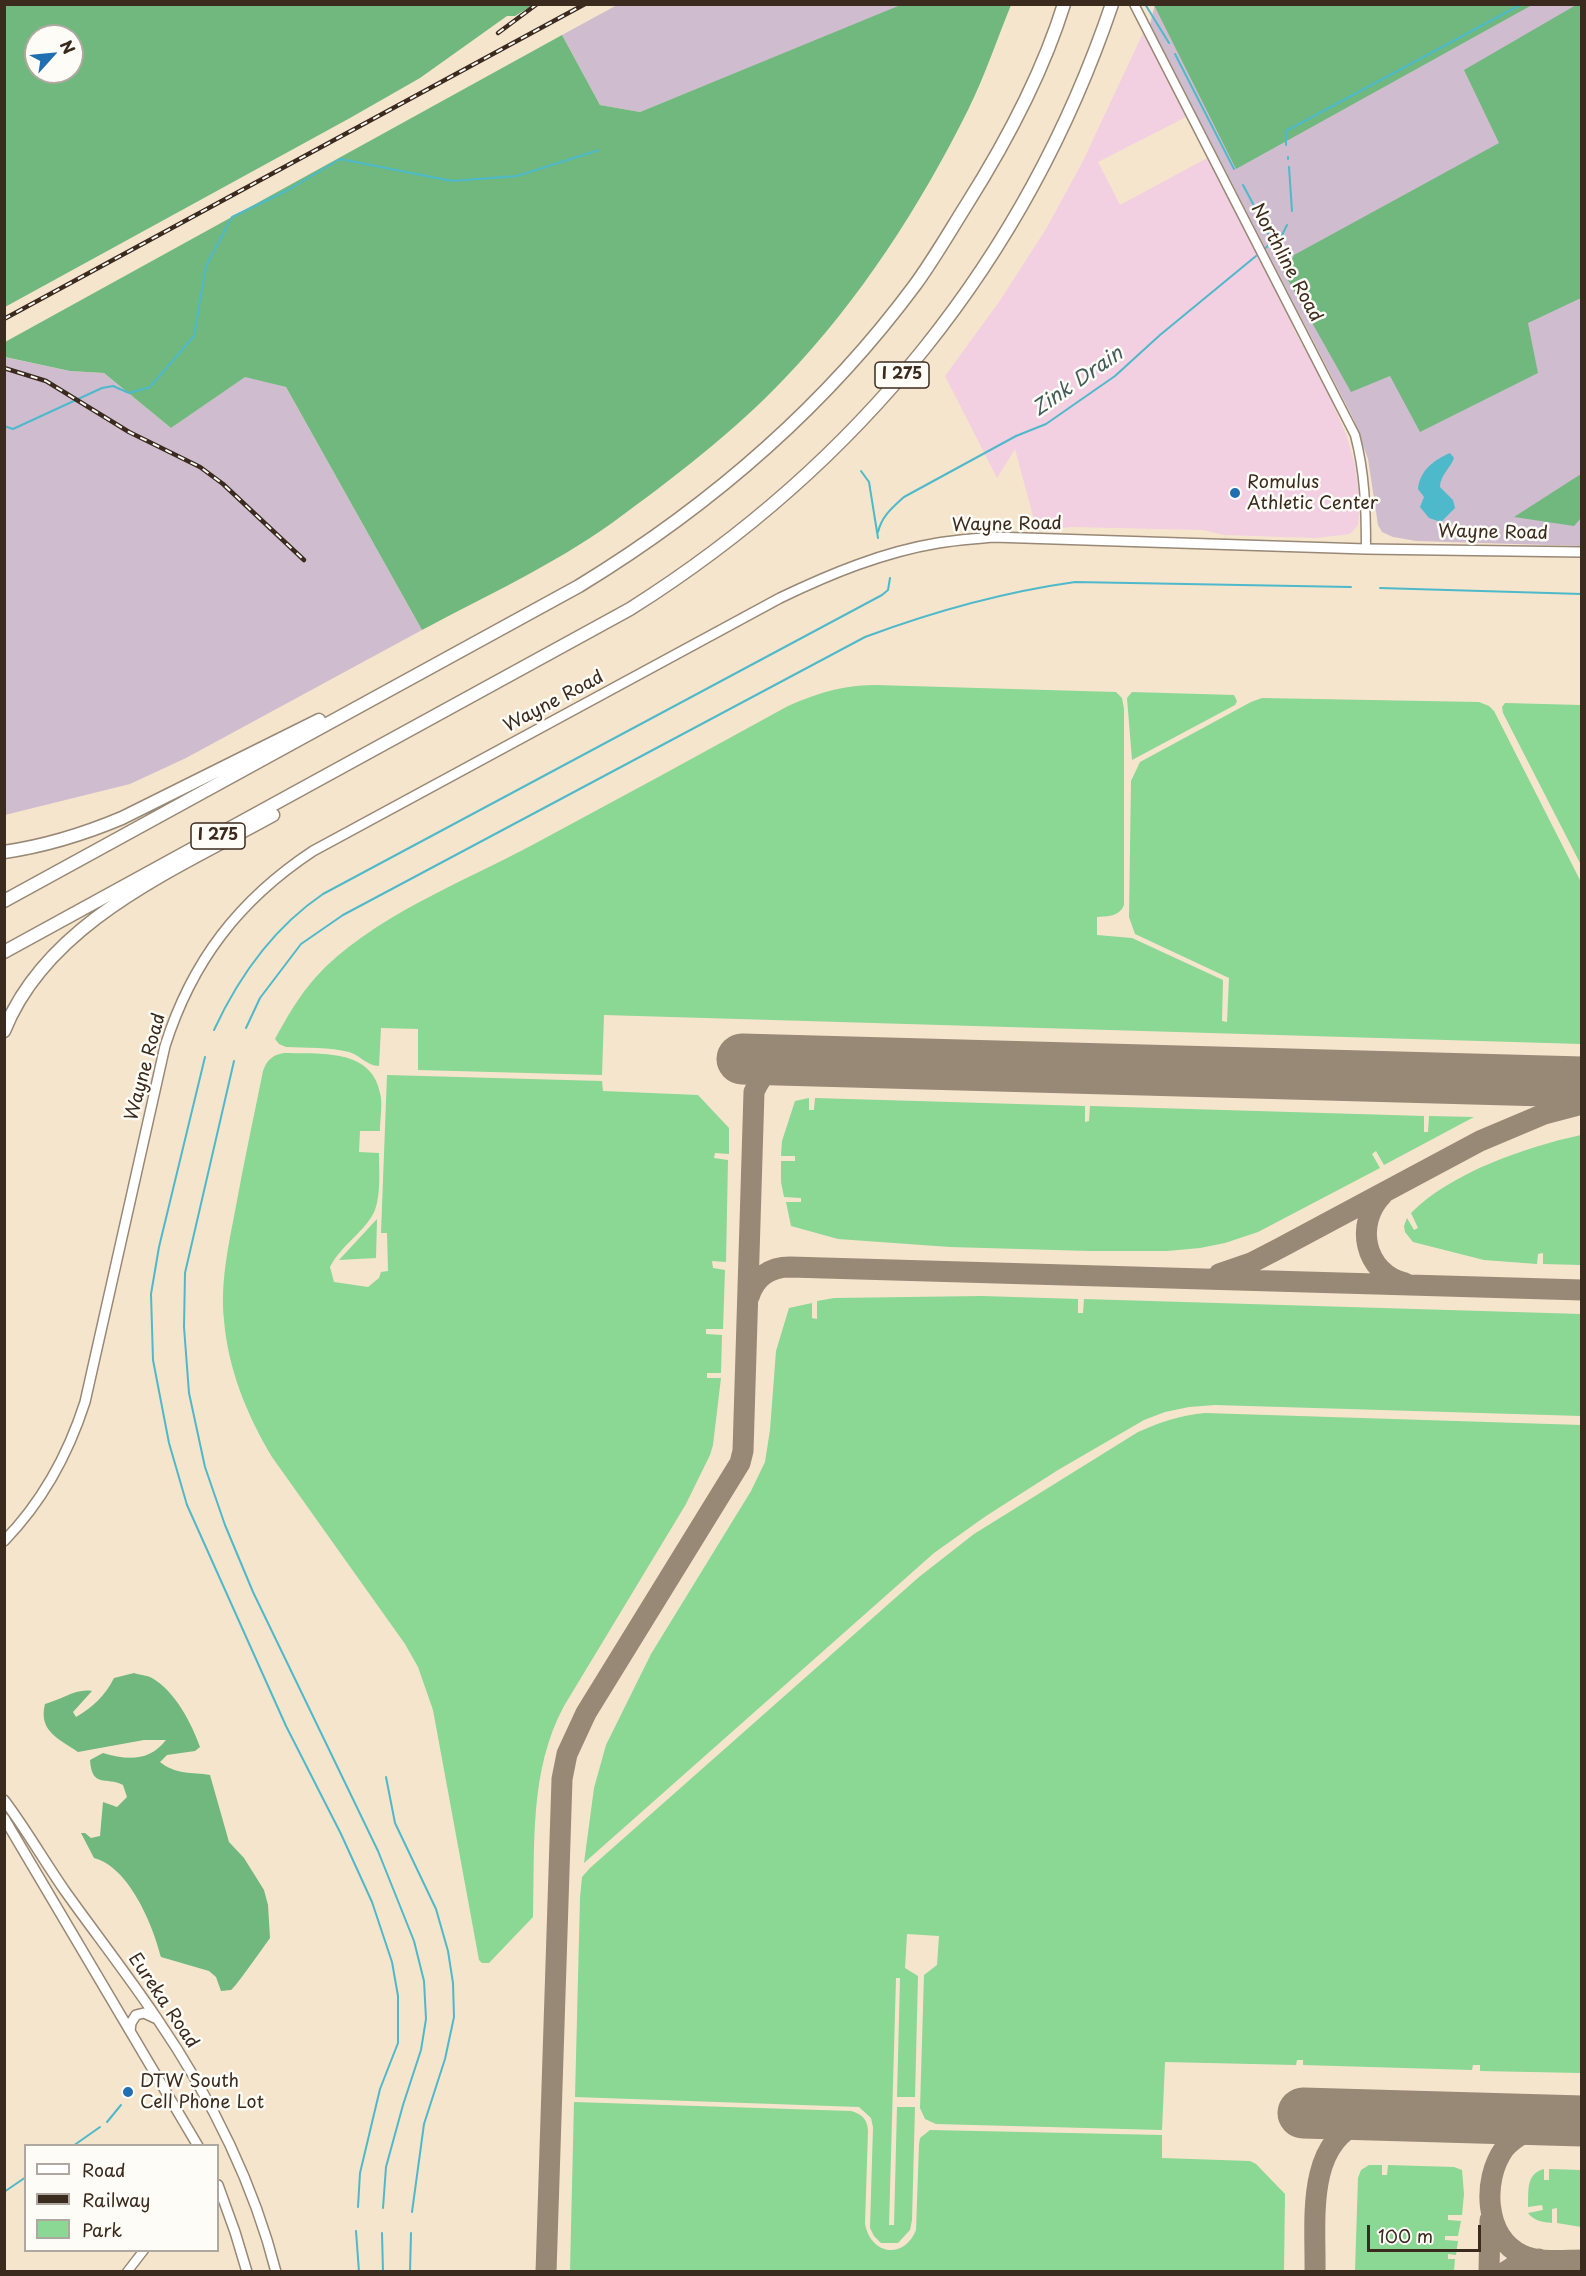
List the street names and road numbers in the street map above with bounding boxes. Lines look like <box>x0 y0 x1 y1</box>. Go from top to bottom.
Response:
street label: Northline Road <box>1246 200 1326 326</box>
road number: I 275 <box>875 362 929 388</box>
street label: Wayne Road <box>952 513 1062 537</box>
street label: Wayne Road <box>1438 521 1548 545</box>
street label: Wayne Road <box>500 667 608 737</box>
road number: I 275 <box>191 823 245 849</box>
street label: Wayne Road <box>121 1011 171 1123</box>
street label: Eureka Road <box>123 1949 203 2053</box>

